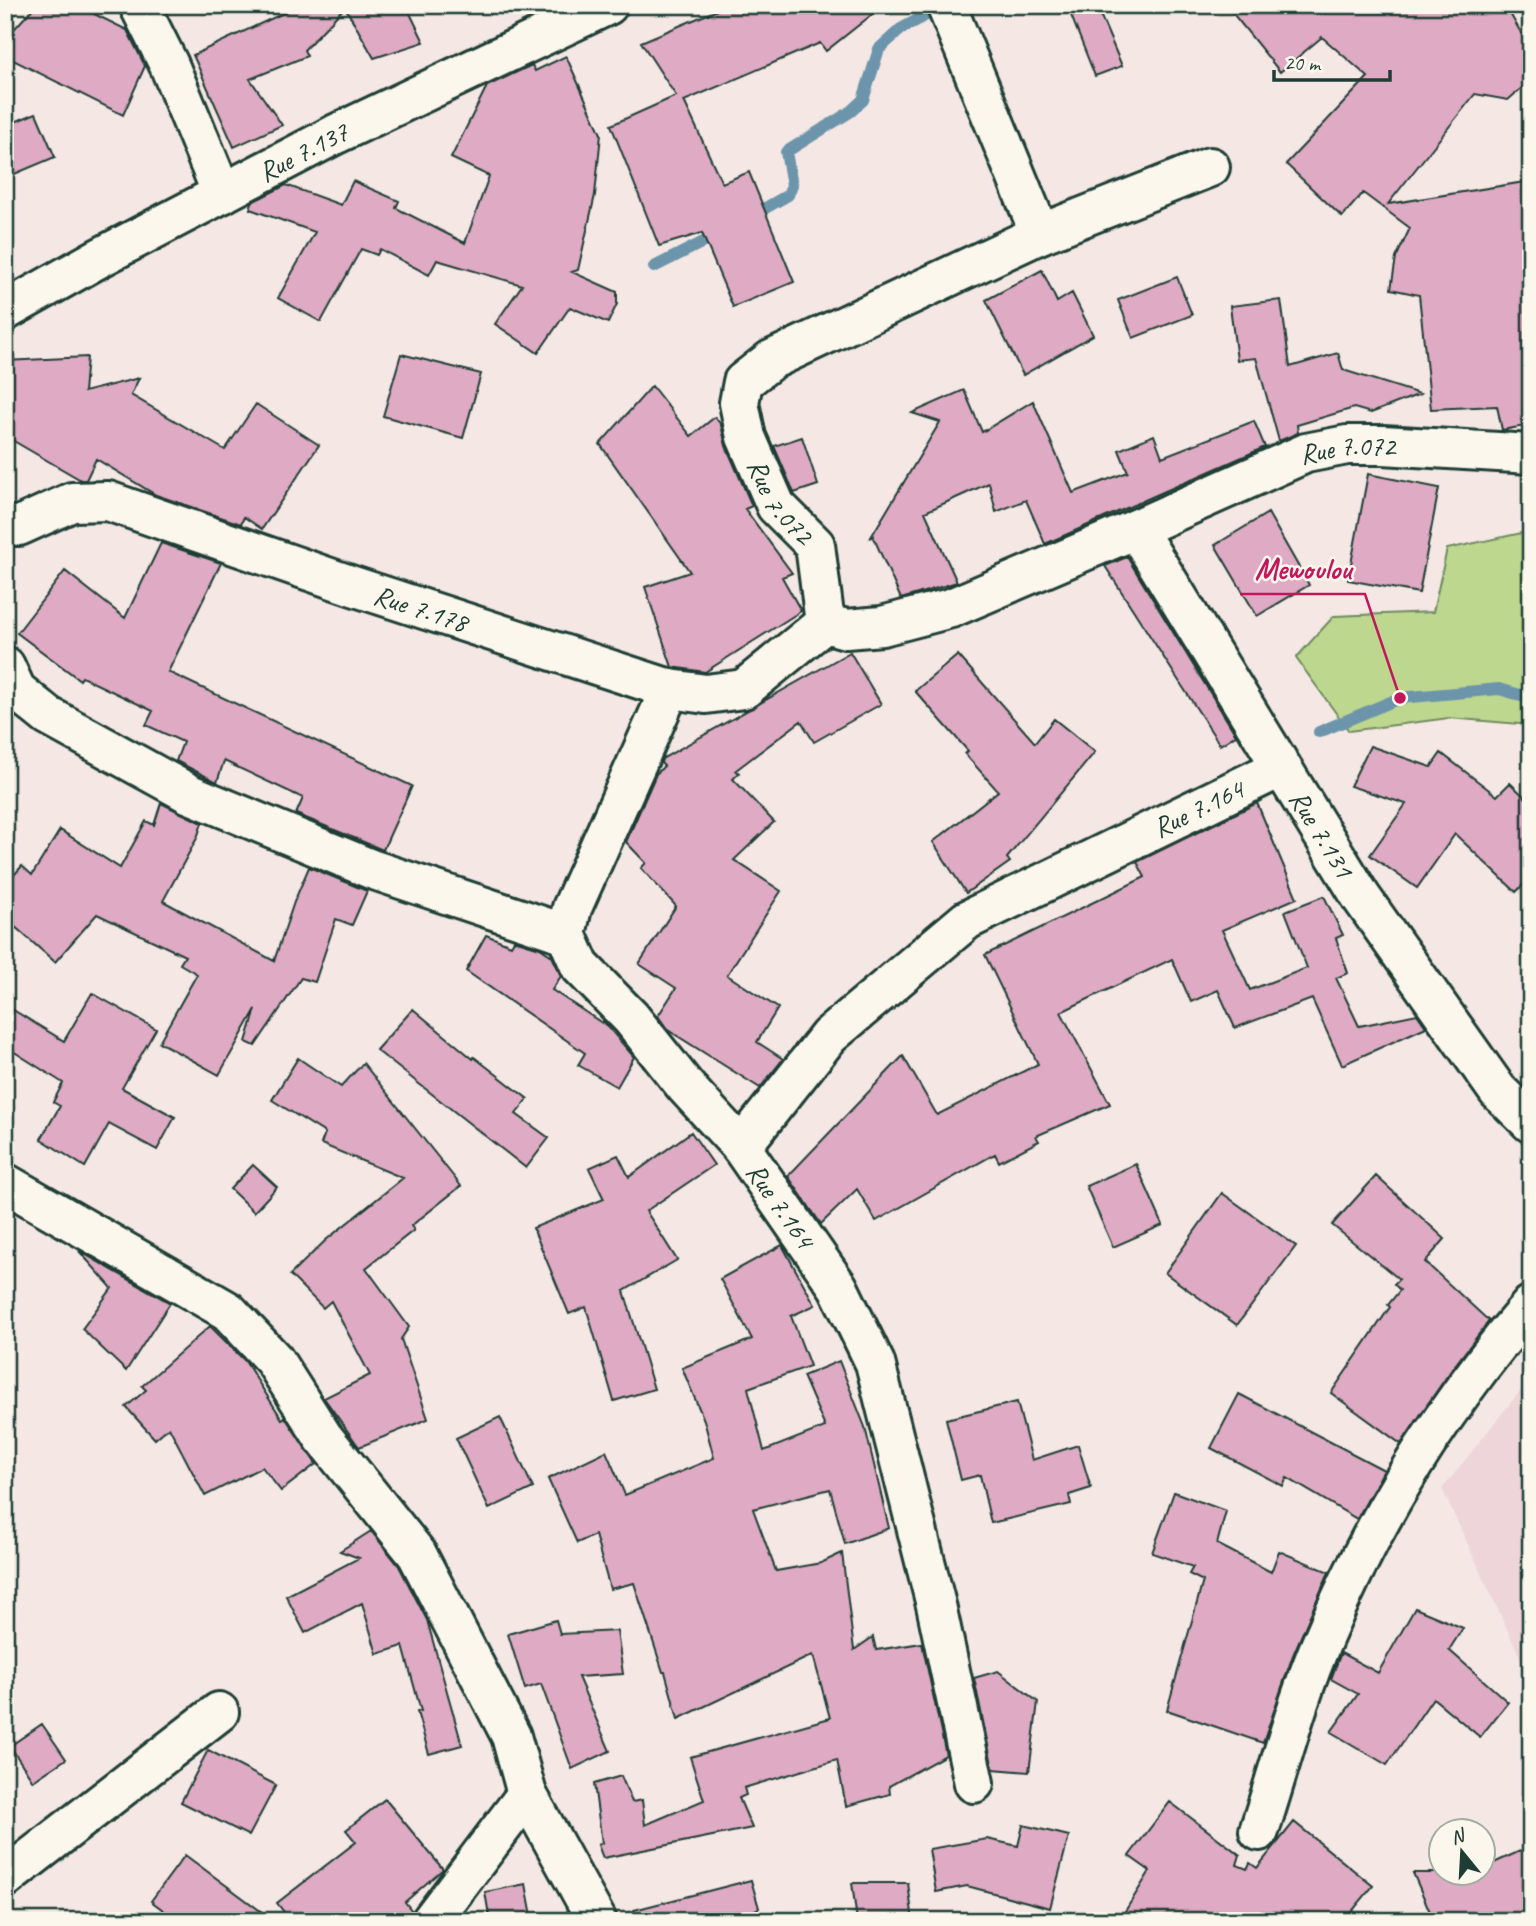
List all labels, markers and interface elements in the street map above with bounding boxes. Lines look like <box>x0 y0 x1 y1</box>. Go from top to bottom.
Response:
scale bar <box>1274 38 1389 82</box>
text: 20 m <box>1284 50 1322 76</box>
street label: Rue 7.137 <box>252 113 355 190</box>
street label: Rue 7.072 <box>1297 427 1399 472</box>
street label: Rue 7.072 <box>740 454 823 553</box>
callout: Mewoulou <box>1240 543 1365 594</box>
text: Mewoulou <box>1255 550 1354 588</box>
street label: Rue 7.178 <box>370 577 474 641</box>
street label: Rue 7.164 <box>1147 770 1251 845</box>
street label: Rue 7.131 <box>1282 784 1363 885</box>
street label: Rue 7.164 <box>739 1156 824 1257</box>
north arrow <box>1428 1818 1498 1888</box>
text: N <box>1448 1823 1469 1850</box>

